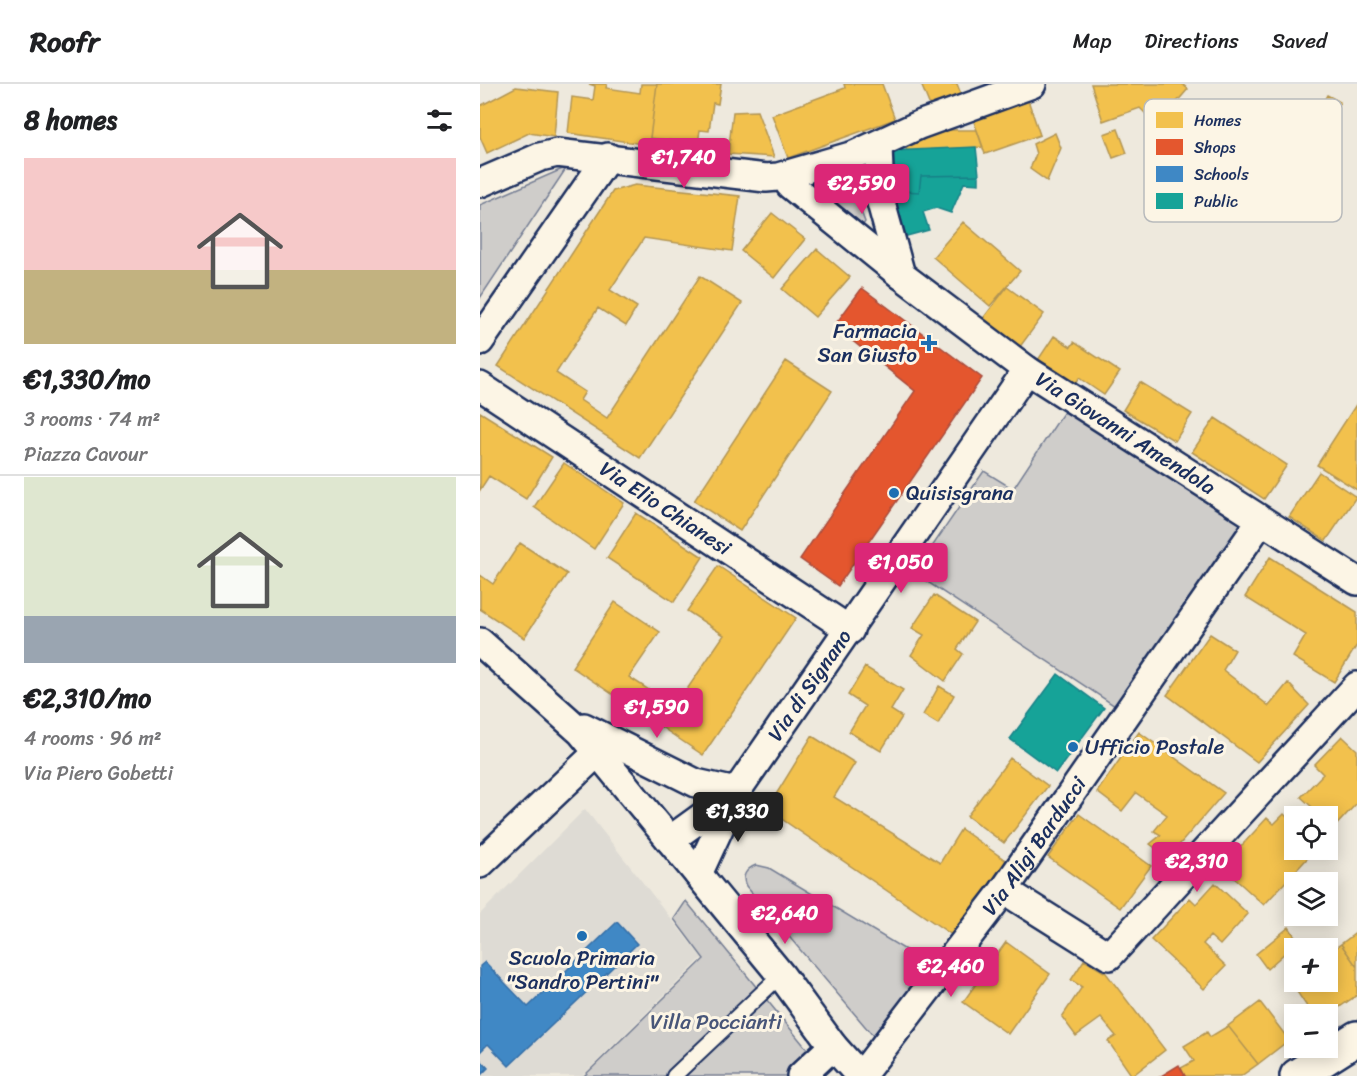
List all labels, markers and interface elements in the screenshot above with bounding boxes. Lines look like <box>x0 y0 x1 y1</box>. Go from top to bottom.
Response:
text: Roofr <box>30 17 99 66</box>
text: Map <box>1073 22 1111 60</box>
text: Directions <box>1144 22 1239 60</box>
text: Saved <box>1272 22 1327 60</box>
text: 8 homes <box>24 97 117 143</box>
legend <box>1144 99 1342 222</box>
icon: filters <box>423 104 456 137</box>
text: Homes <box>1194 106 1242 135</box>
text: Shops <box>1194 133 1236 162</box>
pin: €1,740 <box>635 138 733 189</box>
text: €1,740 <box>652 140 716 175</box>
text: Schools <box>1194 160 1249 189</box>
pin: €2,590 <box>813 164 911 215</box>
text: €2,590 <box>828 166 896 201</box>
text: Public <box>1194 187 1238 216</box>
icon: home <box>186 197 294 305</box>
place label: Farmacia San Giusto <box>818 312 917 374</box>
marker: Farmacia San Giusto <box>922 336 936 350</box>
text: €1,330/mo <box>24 356 150 402</box>
street label: Via Giovanni Amendola <box>1028 361 1224 505</box>
text: 3 rooms · 74 m² <box>24 402 160 437</box>
text: Piazza Cavour <box>24 437 147 472</box>
street label: Via Elio Chianesi <box>591 451 740 567</box>
place label: Quisisgrana <box>906 474 1014 512</box>
marker: Quisisgrana <box>887 486 901 500</box>
icon: home <box>186 516 294 624</box>
pin: €1,050 <box>852 543 950 594</box>
text: €1,050 <box>869 545 933 580</box>
street label: Via di Signano <box>757 621 862 750</box>
text: €2,310/mo <box>24 675 151 721</box>
pin: €1,590 <box>608 688 706 739</box>
text: €1,590 <box>625 690 689 725</box>
text: 4 rooms · 96 m² <box>24 721 162 756</box>
place label: Ufficio Postale <box>1085 728 1224 766</box>
marker: Ufficio Postale <box>1066 740 1080 754</box>
text: Via Piero Gobetti <box>24 756 173 791</box>
street label: Via Aligi Barducci <box>972 767 1097 924</box>
pin: €1,330 <box>689 792 787 843</box>
text: €1,330 <box>707 794 769 829</box>
map controls <box>1284 806 1338 1058</box>
button: locate <box>1284 806 1338 860</box>
pin: €2,310 <box>1148 842 1246 893</box>
text: €2,310 <box>1166 844 1228 879</box>
button: layers <box>1284 872 1338 926</box>
pin: €2,640 <box>736 894 834 945</box>
text: €2,640 <box>752 896 818 931</box>
marker: Scuola Primaria "Sandro Pertini" <box>575 929 589 943</box>
button: + <box>1284 938 1338 992</box>
place label: Scuola Primaria "Sandro Pertini" <box>506 939 659 1001</box>
pin: €2,460 <box>902 947 1000 998</box>
text: €2,460 <box>918 949 984 984</box>
park label: Villa Poccianti <box>650 1003 783 1041</box>
button: − <box>1284 1004 1338 1058</box>

